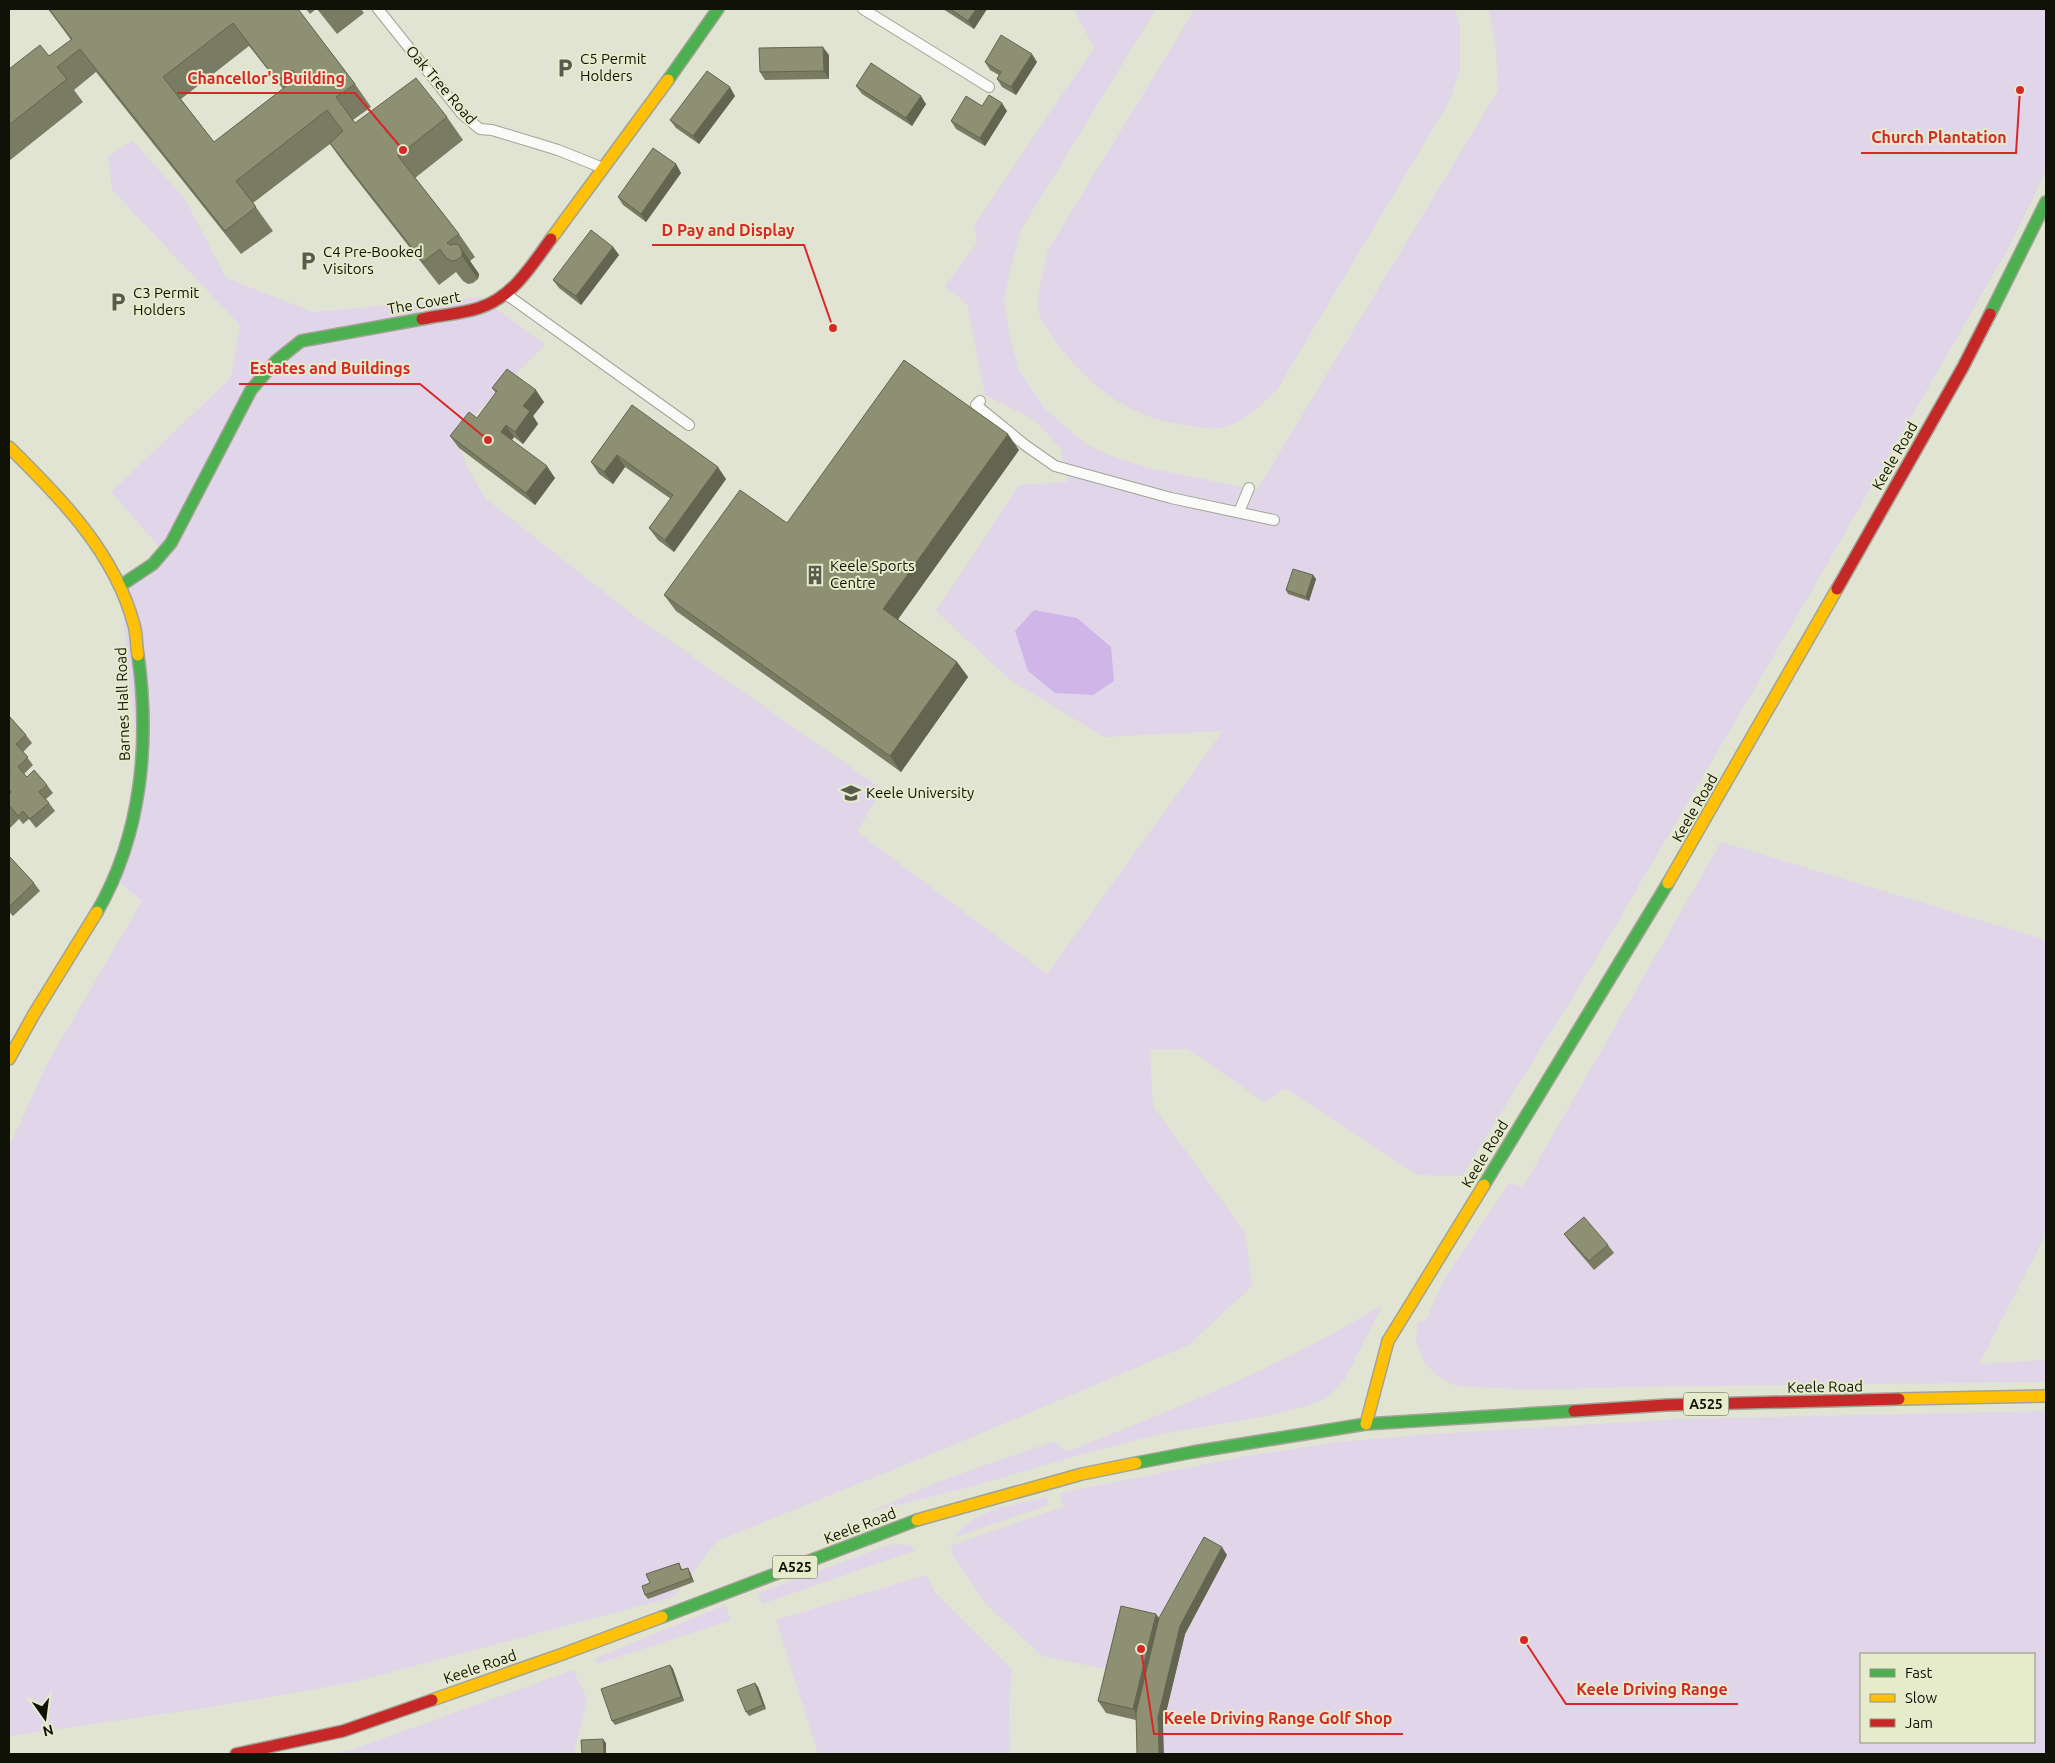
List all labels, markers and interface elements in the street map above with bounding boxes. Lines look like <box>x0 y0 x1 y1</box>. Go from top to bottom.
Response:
street label: Oak Tree Road <box>403 42 480 127</box>
place label: C5 Permit Holders <box>580 50 646 84</box>
parking icon: C5 Permit Holders <box>554 57 576 79</box>
callout: Chancellor's Building <box>177 62 355 93</box>
text: Chancellor's Building <box>187 69 345 87</box>
callout: Church Plantation <box>1861 122 2016 153</box>
text: Church Plantation <box>1871 128 2007 146</box>
callout: D Pay and Display <box>652 214 804 245</box>
text: D Pay and Display <box>662 221 795 239</box>
place label: C4 Pre-Booked Visitors <box>323 243 423 277</box>
parking icon: C4 Pre-Booked Visitors <box>297 250 319 272</box>
place label: C3 Permit Holders <box>133 284 199 318</box>
street label: The Covert <box>386 288 462 317</box>
parking icon: C3 Permit Holders <box>107 291 129 313</box>
callout: Estates and Buildings <box>239 353 420 384</box>
text: Estates and Buildings <box>250 359 410 377</box>
street label: Keele Road <box>1868 419 1921 493</box>
place label: Keele Sports Centre <box>830 557 915 591</box>
building icon: Keele Sports Centre <box>804 564 826 586</box>
street label: Barnes Hall Road <box>112 647 133 761</box>
street label: Keele Road <box>1668 771 1721 845</box>
school or university icon: Keele University <box>840 782 862 804</box>
place label: Keele University <box>866 784 974 801</box>
street label: Keele Road <box>1458 1117 1511 1191</box>
street label: Keele Road <box>1787 1377 1863 1396</box>
road number: A525 <box>1684 1392 1728 1416</box>
street label: Keele Road <box>821 1504 898 1547</box>
road number: A525 <box>772 1555 818 1578</box>
street label: Keele Road <box>441 1646 518 1687</box>
legend <box>1860 1653 2035 1743</box>
text: Fast <box>1905 1664 1933 1681</box>
callout: Keele Driving Range <box>1566 1673 1738 1704</box>
text: Keele Driving Range <box>1576 1680 1728 1698</box>
text: Slow <box>1905 1689 1938 1706</box>
north arrow <box>20 1693 70 1743</box>
callout: Keele Driving Range Golf Shop <box>1154 1703 1403 1734</box>
text: Keele Driving Range Golf Shop <box>1164 1709 1392 1727</box>
text: Jam <box>1905 1714 1933 1731</box>
text: N <box>41 1722 55 1740</box>

